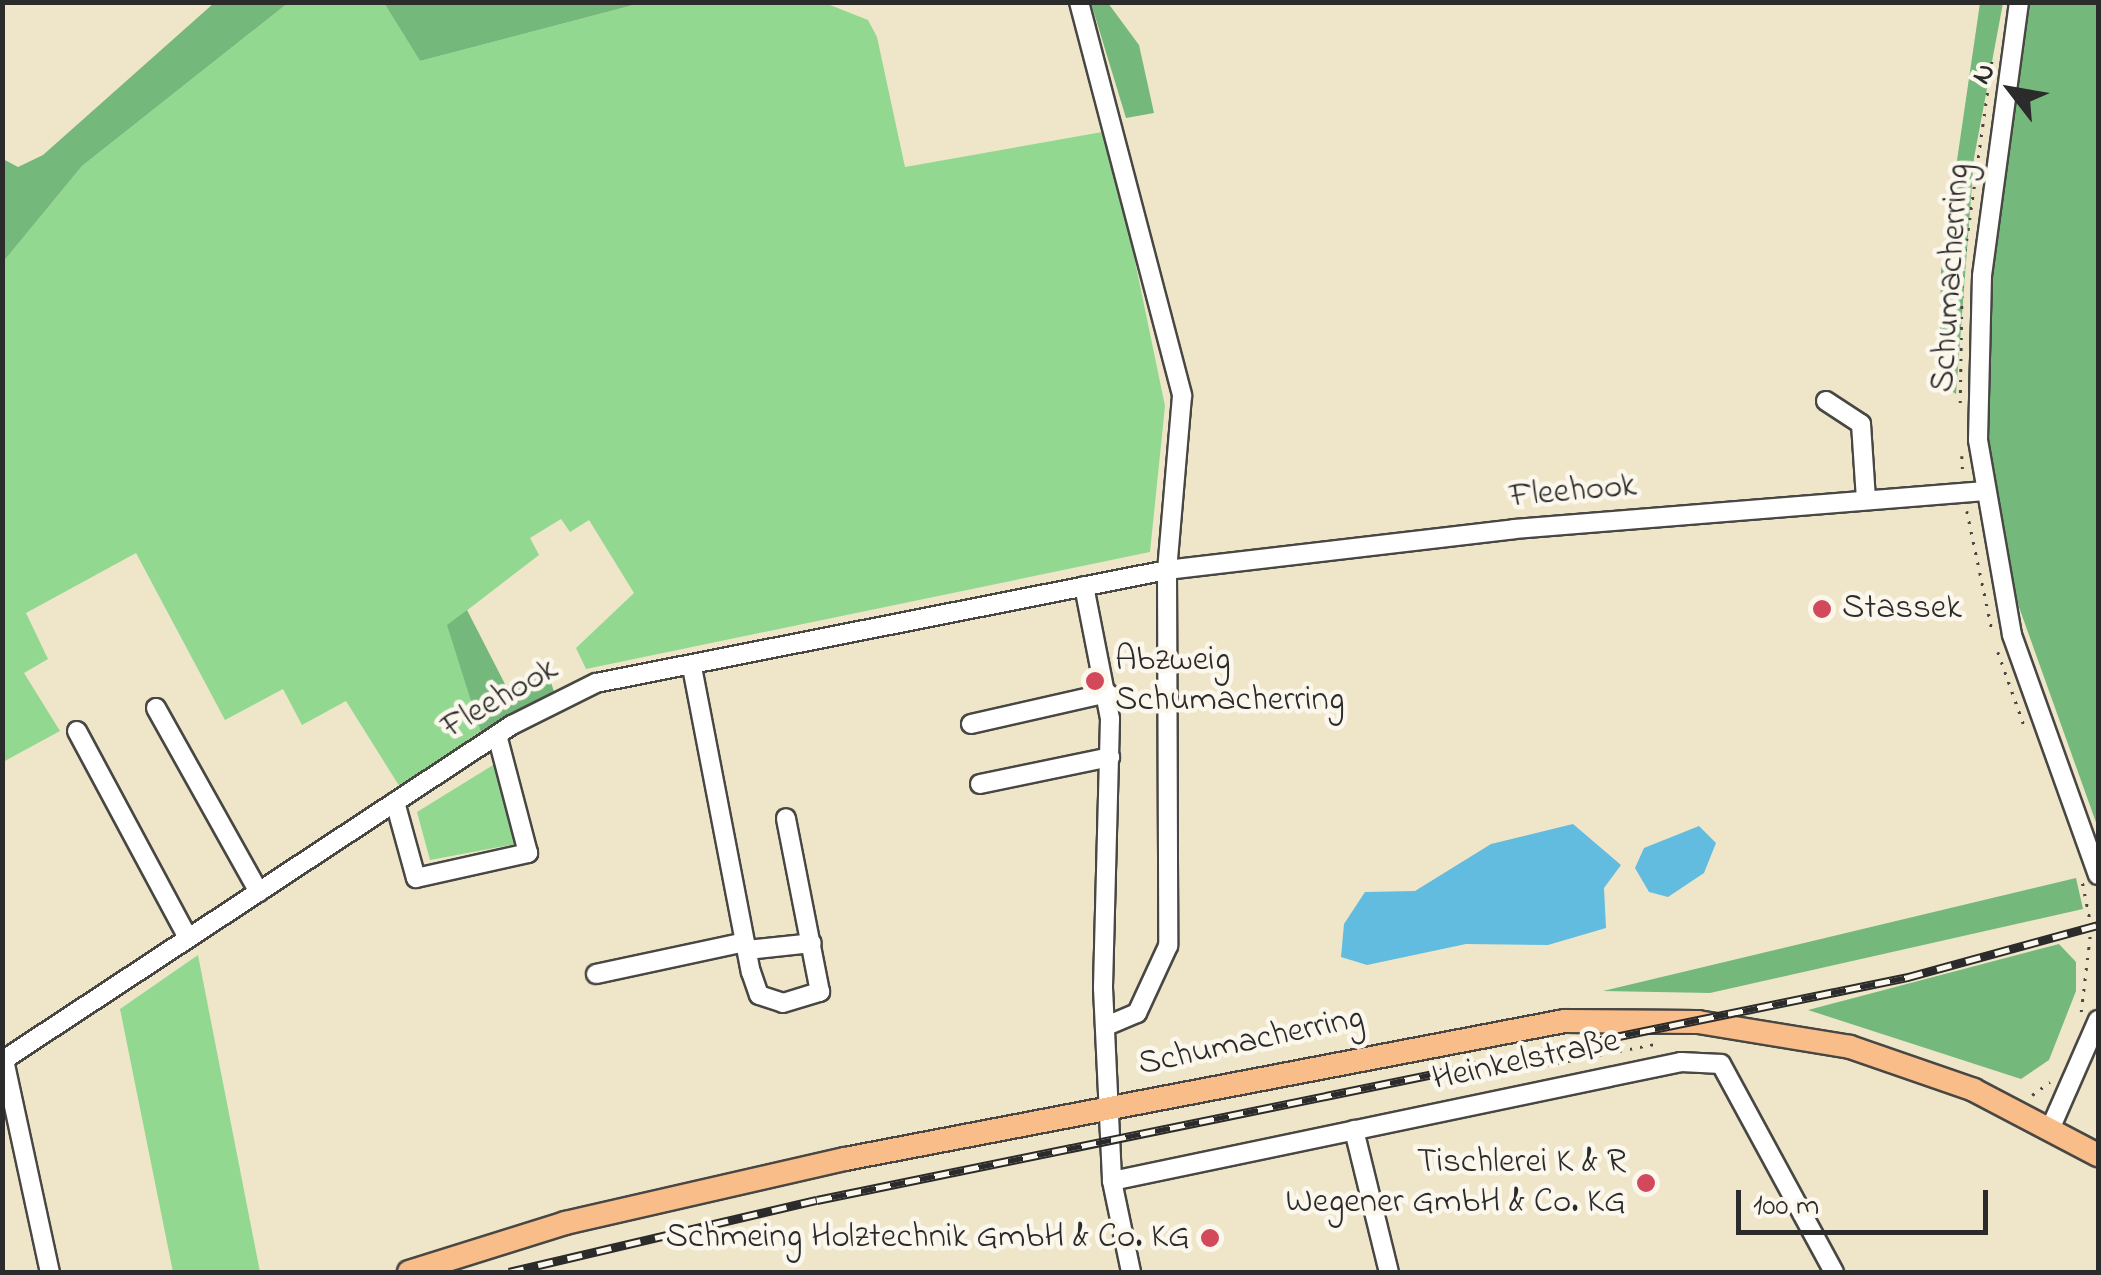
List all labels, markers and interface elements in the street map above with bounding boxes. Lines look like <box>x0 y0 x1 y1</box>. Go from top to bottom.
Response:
north arrow <box>1961 40 2061 140</box>
text: N <box>1962 56 2007 93</box>
street label: Schumacherring <box>1923 162 1981 394</box>
street label: Fleehook <box>1508 466 1638 518</box>
place label: Stassek <box>1842 588 1962 630</box>
marker: Stassek <box>1811 598 1833 620</box>
place label: Abzweig Schumacherring <box>1115 640 1344 722</box>
street label: Fleehook <box>434 649 566 749</box>
marker: Abzweig Schumacherring <box>1084 670 1106 692</box>
street label: Schumacherring <box>1134 998 1368 1086</box>
street label: Heinkelstraße <box>1429 1021 1623 1101</box>
place label: Tischlerei K & R Wegener GmbH & Co. KG <box>1286 1142 1626 1224</box>
scale bar <box>1741 1170 1994 1232</box>
marker: Tischlerei K & R Wegener GmbH & Co. KG <box>1635 1172 1657 1194</box>
text: 100 m <box>1753 1185 1819 1229</box>
place label: Schmeing Holztechnik GmbH & Co. KG <box>666 1217 1190 1259</box>
marker: Schmeing Holztechnik GmbH & Co. KG <box>1199 1227 1221 1249</box>

